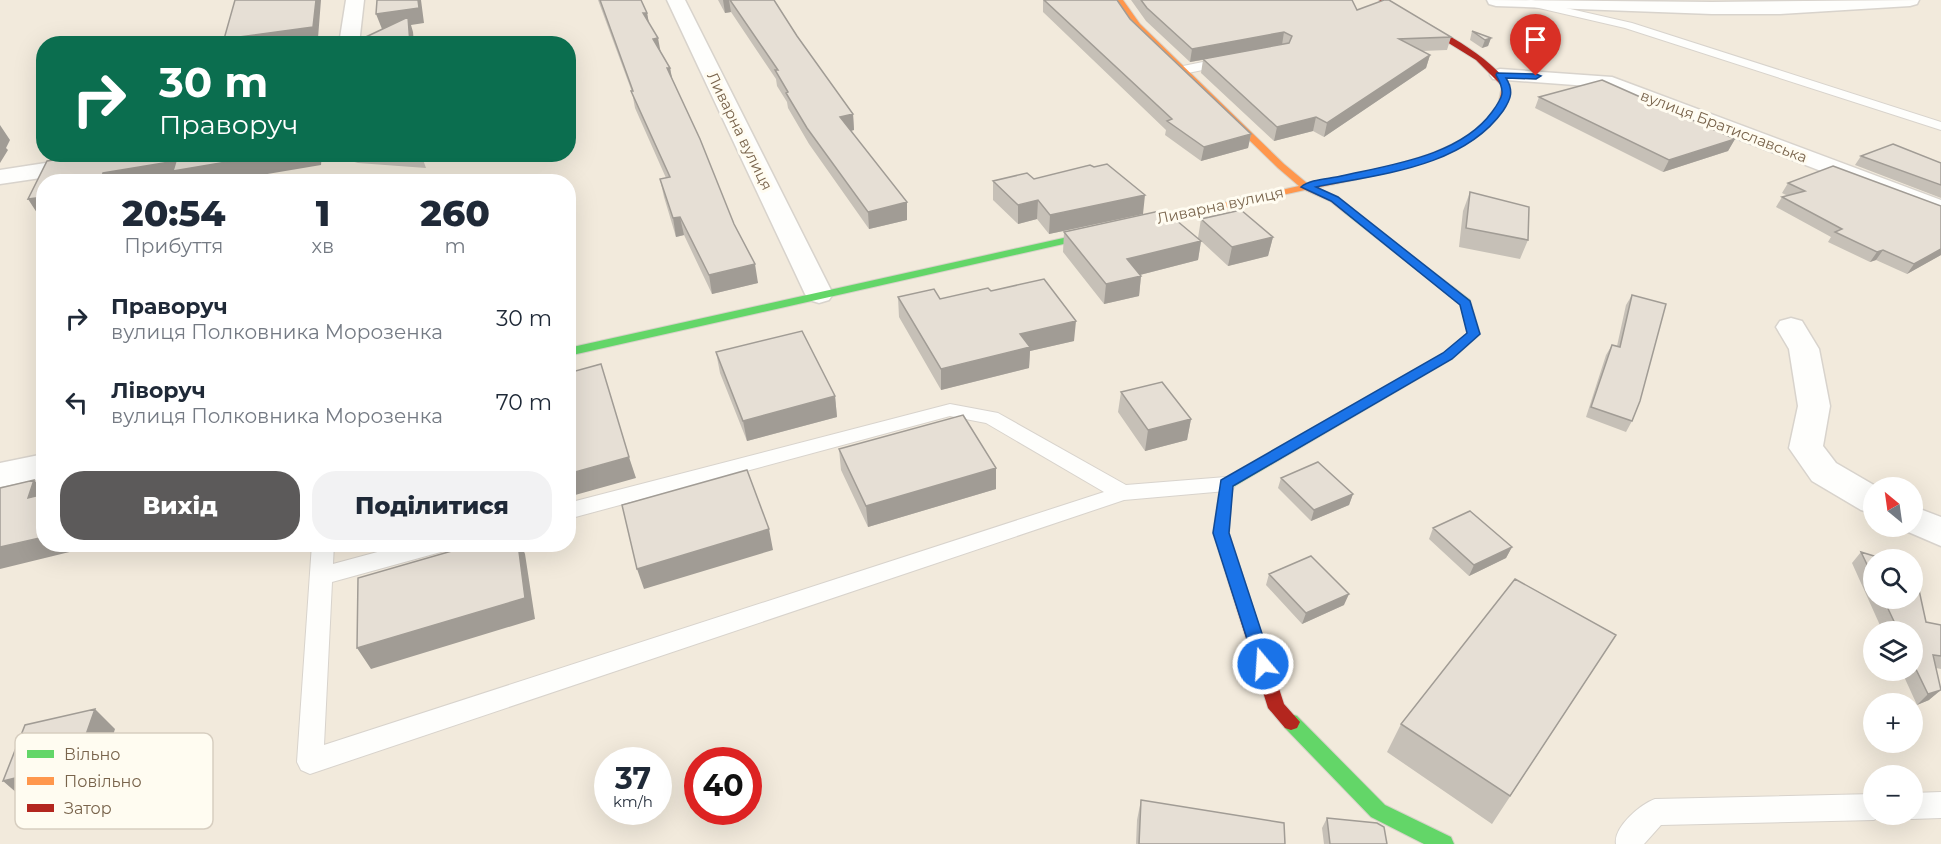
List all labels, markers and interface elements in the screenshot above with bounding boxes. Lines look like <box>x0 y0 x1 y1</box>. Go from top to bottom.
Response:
pin <box>1510 14 1561 76</box>
icon: arrive <box>1519 23 1552 56</box>
text: 30 m <box>159 56 268 108</box>
icon: right <box>60 60 138 138</box>
street label: Ливарна вулиця <box>703 69 777 193</box>
street label: вулиця Братиславська <box>1638 85 1810 167</box>
text: Праворуч <box>159 108 298 141</box>
street label: Ливарна вулиця <box>1155 182 1285 228</box>
text: 20:54 <box>122 191 226 235</box>
text: 1 <box>316 191 330 235</box>
text: 260 <box>420 191 490 235</box>
text: Прибуття <box>124 234 223 258</box>
text: хв <box>312 234 334 258</box>
text: m <box>445 234 466 258</box>
text: Праворуч <box>111 293 228 320</box>
icon: right <box>60 302 93 335</box>
text: 30 m <box>496 305 552 332</box>
text: вулиця Полковника Морозенка <box>111 320 443 344</box>
text: Ліворуч <box>111 377 206 404</box>
icon: left <box>60 386 93 419</box>
text: 70 m <box>496 389 552 416</box>
text: вулиця Полковника Морозенка <box>111 404 443 428</box>
button: Вихід <box>60 471 300 540</box>
button: Поділитися <box>312 471 552 540</box>
north arrow <box>1863 477 1923 537</box>
map controls <box>1863 477 1923 825</box>
button: search <box>1863 549 1923 609</box>
button: layers <box>1863 621 1923 681</box>
position arrow <box>1231 632 1295 696</box>
button: + <box>1863 693 1923 753</box>
legend <box>15 733 213 829</box>
text: Вільно <box>64 745 120 764</box>
speed limit sign: 40 <box>684 747 762 825</box>
text: 37 <box>615 760 651 797</box>
button: − <box>1863 765 1923 825</box>
text: Повільно <box>64 772 142 791</box>
text: km/h <box>613 792 653 811</box>
text: Затор <box>64 799 112 818</box>

